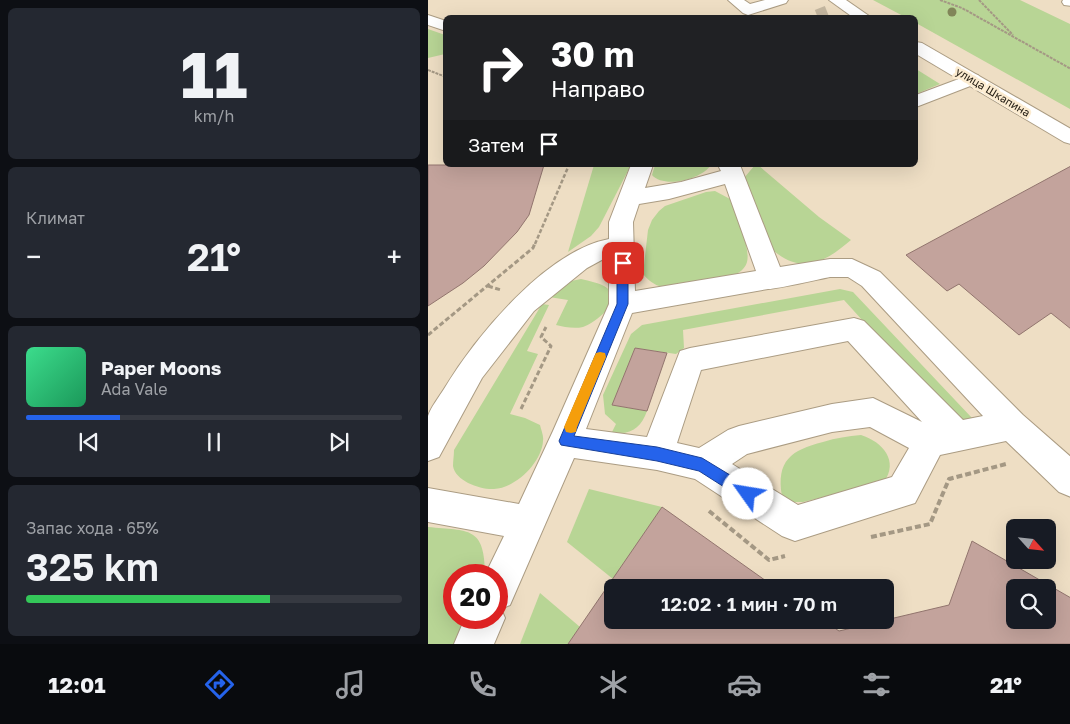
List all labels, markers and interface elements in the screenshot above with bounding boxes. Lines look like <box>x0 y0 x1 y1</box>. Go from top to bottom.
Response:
text: 30 m <box>551 33 634 75</box>
text: 11 <box>181 34 247 112</box>
icon: right <box>468 35 533 100</box>
street label: улица Шкапина <box>954 64 1033 119</box>
text: Направо <box>551 75 645 102</box>
text: km/h <box>194 106 234 126</box>
icon: arrive <box>535 130 563 158</box>
text: Затем <box>468 133 525 156</box>
text: Климат <box>26 208 85 228</box>
text: 21° <box>187 234 241 279</box>
text: − <box>26 240 41 273</box>
text: + <box>387 240 402 273</box>
pin <box>602 242 644 284</box>
icon: arrive <box>609 249 637 277</box>
text: Paper Moons <box>101 356 221 379</box>
text: Ada Vale <box>101 379 167 399</box>
icon: previous <box>75 428 103 456</box>
icon: pause <box>200 428 228 456</box>
icon: next <box>325 428 353 456</box>
position arrow <box>721 467 773 519</box>
text: Запас хода · 65% <box>26 518 159 538</box>
north arrow <box>1006 519 1056 569</box>
map controls <box>1006 519 1056 629</box>
text: 325 km <box>26 544 159 589</box>
speed limit sign: 20 <box>443 564 508 629</box>
button: search <box>1006 579 1056 629</box>
text: 12:02 · 1 мин · 70 m <box>661 592 837 615</box>
icon: directions <box>202 667 237 702</box>
icon: music <box>333 667 368 702</box>
icon: phone <box>465 667 500 702</box>
icon: climate <box>596 667 631 702</box>
icon: car <box>727 667 762 702</box>
icon: filters <box>859 667 894 702</box>
text: 12:01 <box>48 671 106 698</box>
text: 21° <box>990 671 1022 698</box>

